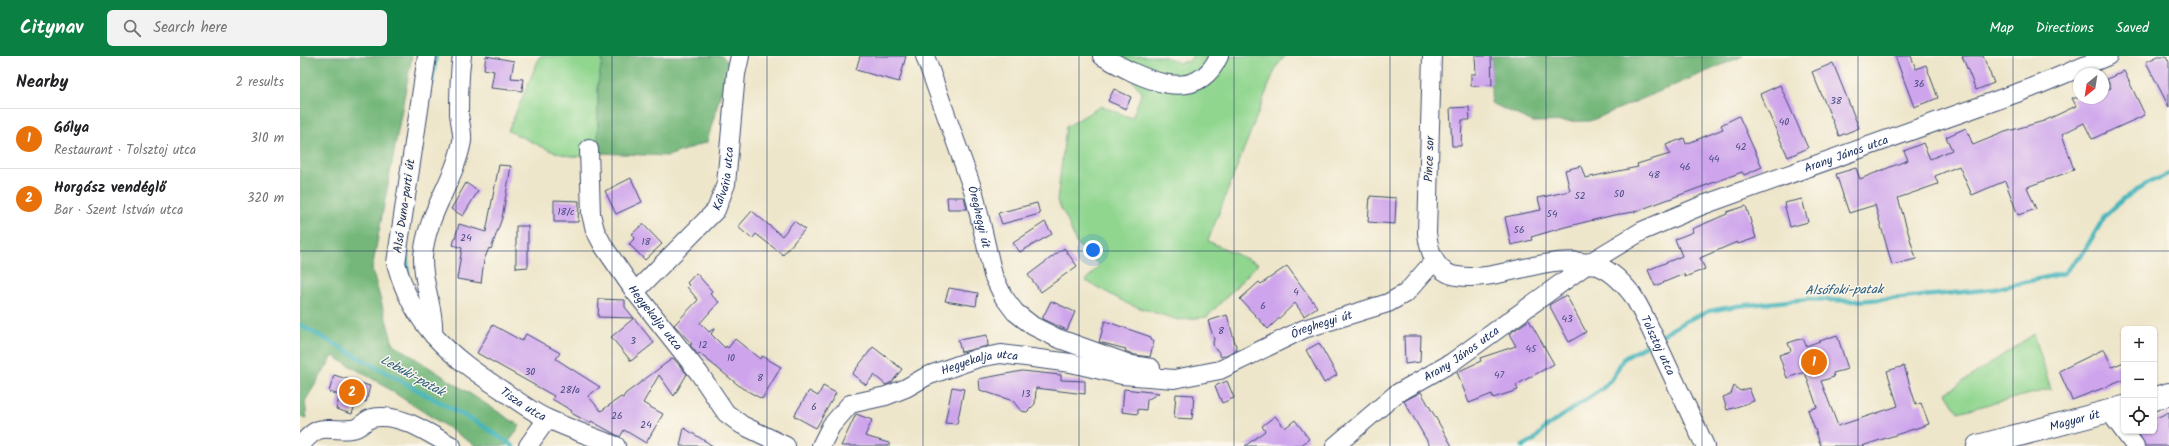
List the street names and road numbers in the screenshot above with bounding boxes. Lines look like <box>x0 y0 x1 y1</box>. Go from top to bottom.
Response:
street label: Arany János utca <box>1802 130 1891 178</box>
street label: Pince sor <box>1419 135 1440 182</box>
street label: Kálvária utca <box>708 146 739 213</box>
street label: Alsó Duna-parti út <box>388 158 421 254</box>
street label: Öreghegyi út <box>962 183 996 250</box>
street label: Hegyekalja utca <box>623 281 687 355</box>
street label: Öreghegyi út <box>1288 306 1355 344</box>
street label: Tolsztoj utca <box>1635 312 1680 379</box>
street label: Arany János utca <box>1420 322 1504 387</box>
street label: Hegyekalja utca <box>938 345 1020 380</box>
street label: Tisza utca <box>496 383 550 427</box>
street label: Magyar út <box>2048 405 2102 436</box>

